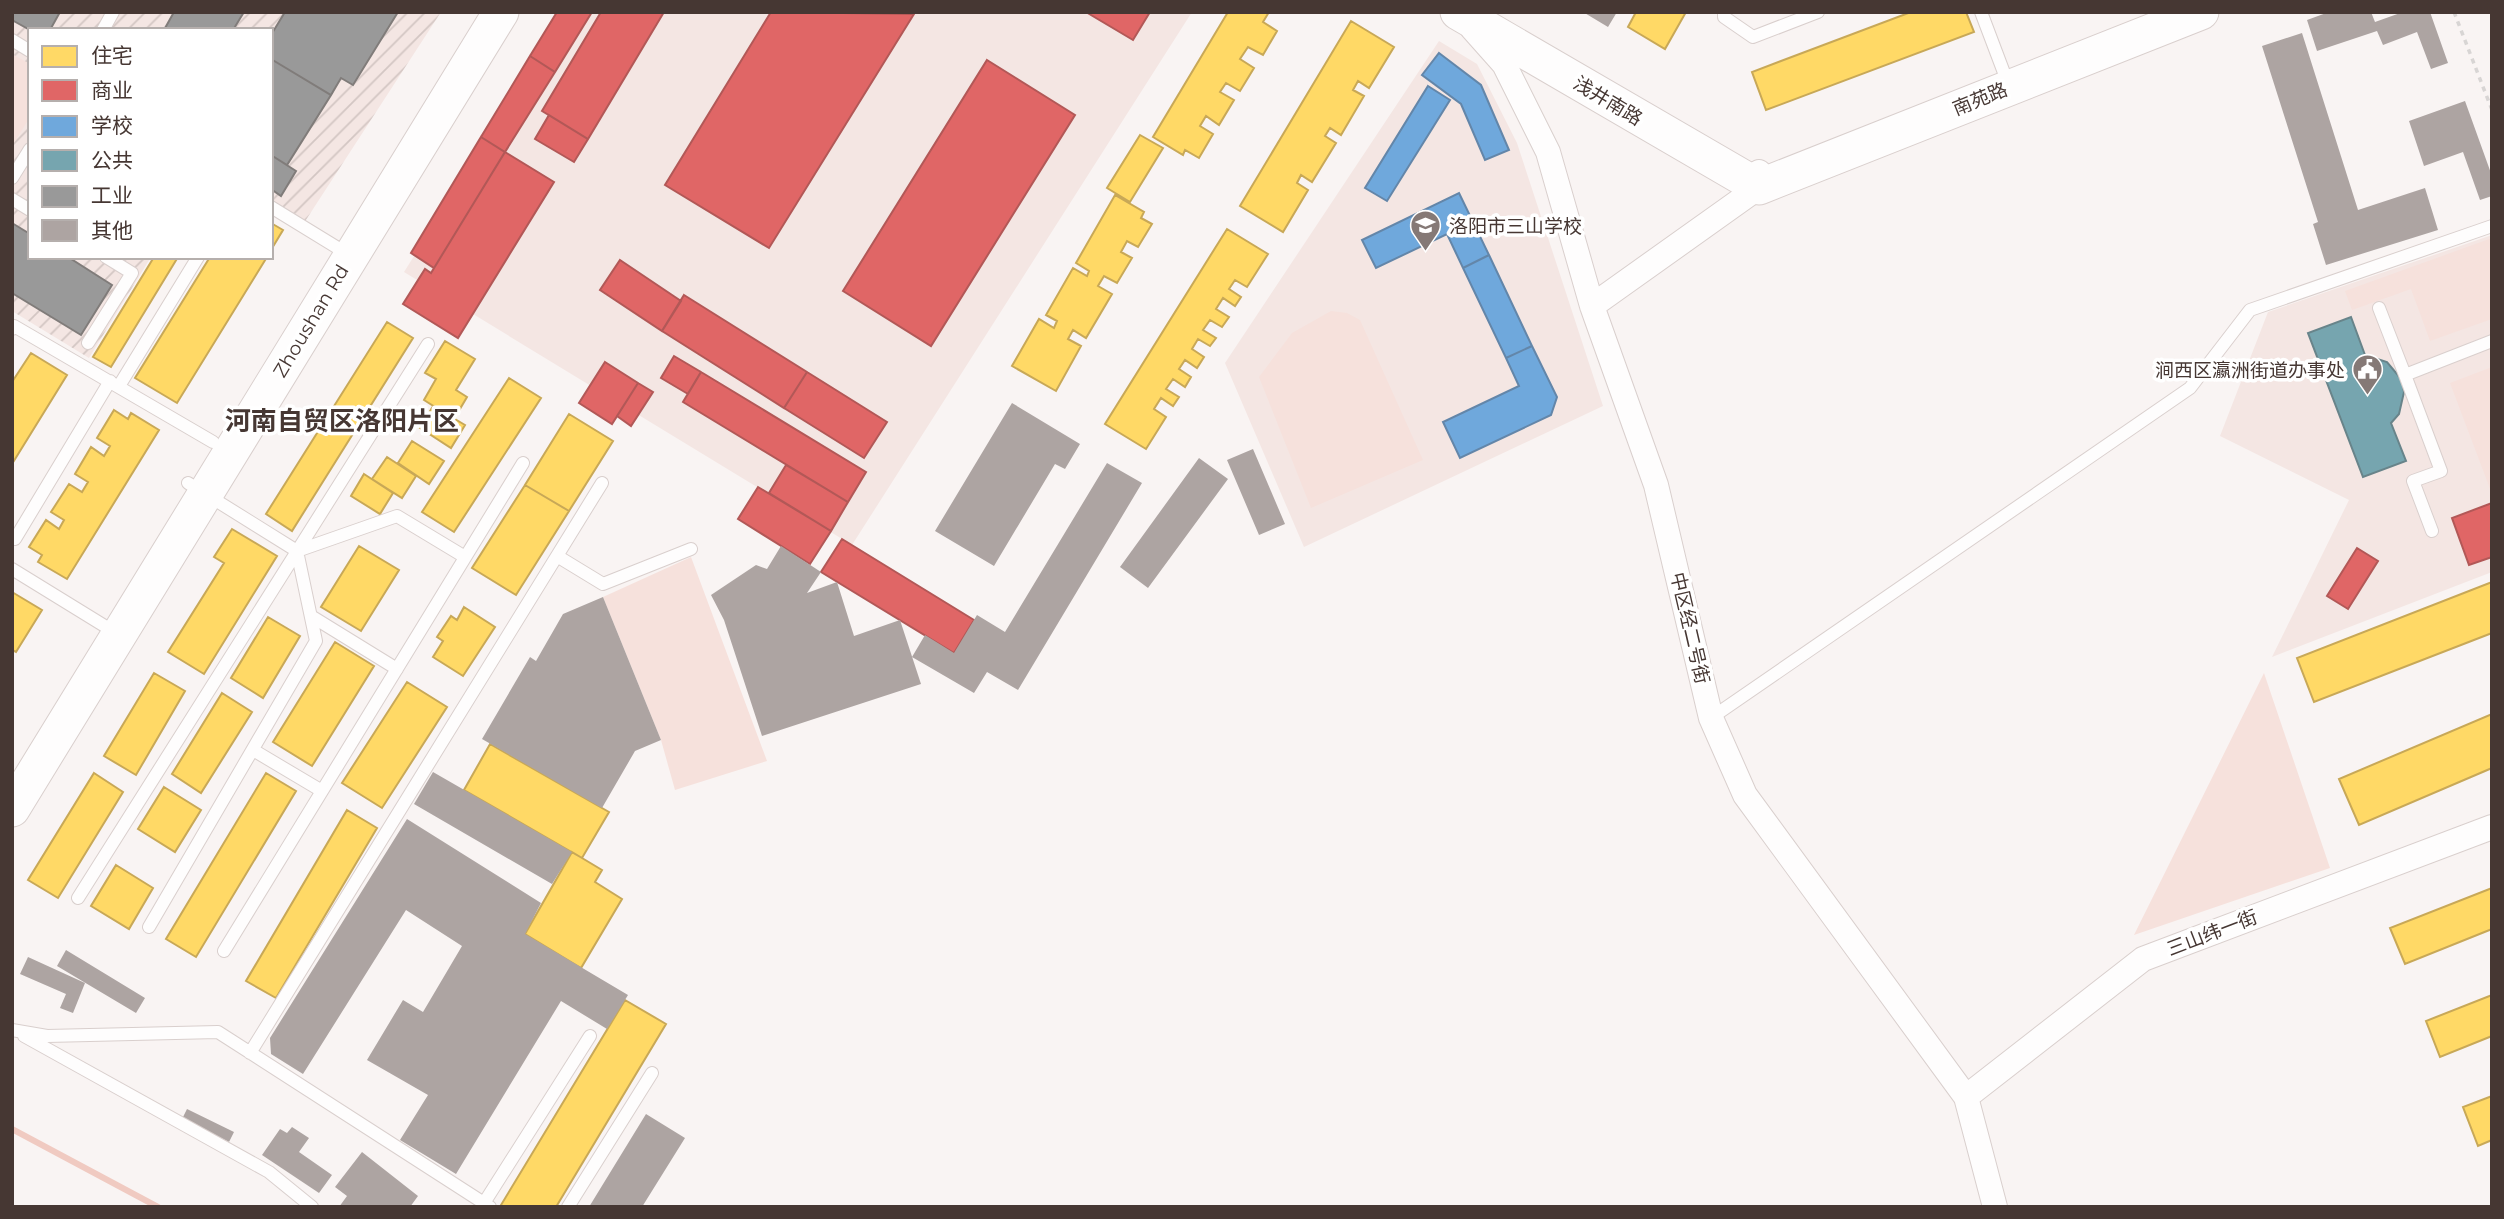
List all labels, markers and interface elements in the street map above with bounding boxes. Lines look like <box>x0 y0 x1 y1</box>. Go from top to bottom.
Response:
legend <box>28 28 273 259</box>
text: 住宅 <box>91 43 133 68</box>
street label: 浅井南路 <box>1569 72 1647 130</box>
text: 商业 <box>91 78 133 103</box>
street label: 南苑路 <box>1949 78 2011 120</box>
text: 学校 <box>91 113 133 138</box>
text: 公共 <box>91 148 133 173</box>
text: 工业 <box>91 183 133 208</box>
school or university icon: 洛阳市三山学校 <box>1409 209 1443 253</box>
place label: 洛阳市三山学校 <box>1449 215 1582 238</box>
text: 其他 <box>91 218 133 243</box>
street label: Zhoushan Rd <box>268 260 354 382</box>
public building icon: 涧西区瀛洲街道办事处 <box>2351 353 2385 397</box>
place label: 涧西区瀛洲街道办事处 <box>2155 359 2345 382</box>
district label: 河南自贸区洛阳片区 <box>225 405 459 437</box>
street label: 中区经二号街 <box>1666 570 1714 686</box>
street label: 三山纬一街 <box>2164 905 2260 961</box>

